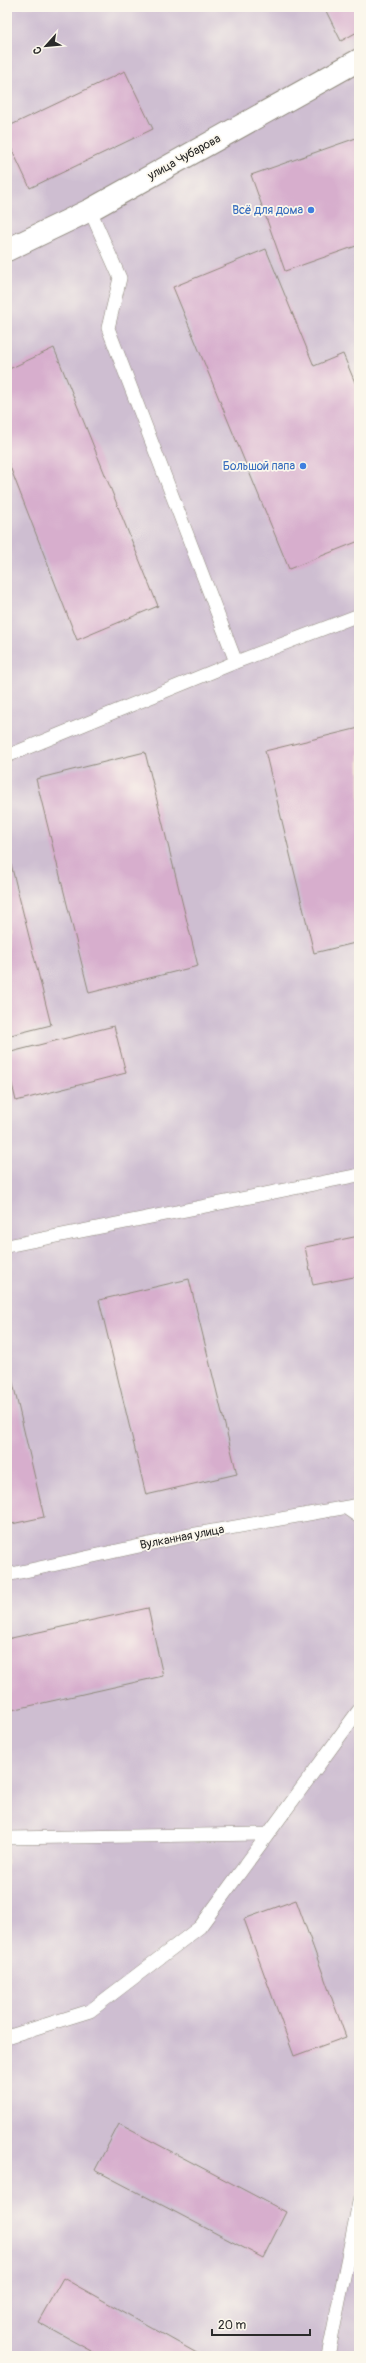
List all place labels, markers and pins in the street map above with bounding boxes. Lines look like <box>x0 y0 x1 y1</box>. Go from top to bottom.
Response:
place label: Всё для дома <box>232 203 303 218</box>
marker: Всё для дома <box>306 205 316 215</box>
place label: Большой папа <box>223 459 295 474</box>
marker: Большой папа <box>298 461 308 471</box>

